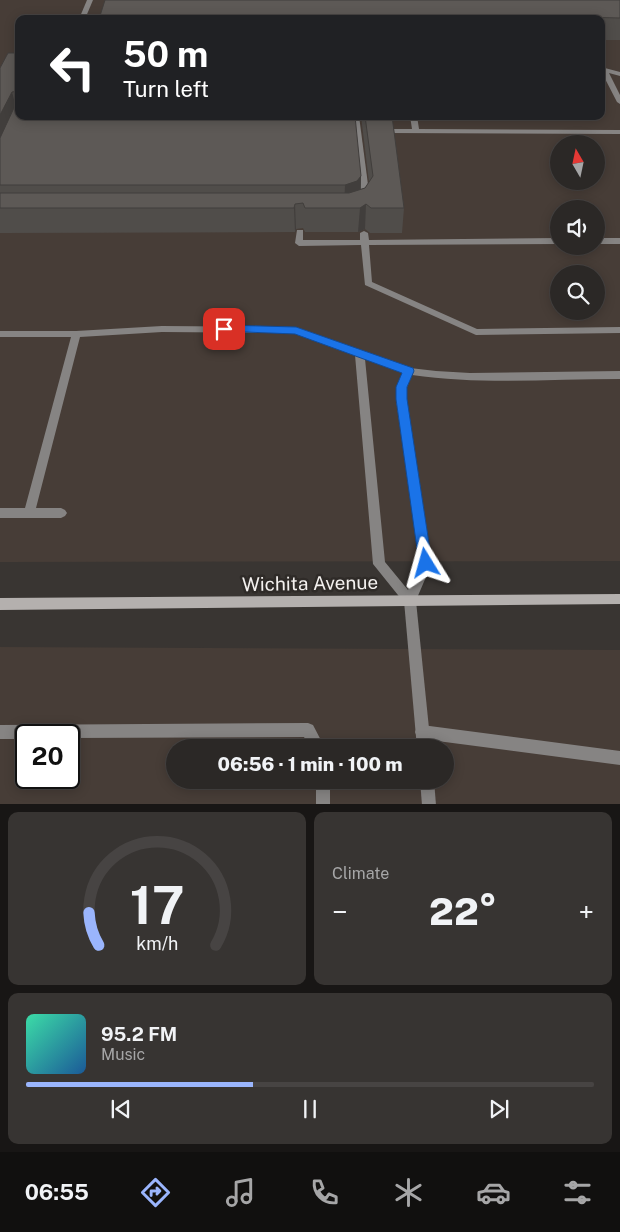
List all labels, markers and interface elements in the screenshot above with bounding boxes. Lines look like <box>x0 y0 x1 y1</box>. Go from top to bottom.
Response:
text: 50 m <box>123 34 208 75</box>
icon: left <box>40 35 105 100</box>
text: Turn left <box>123 76 209 102</box>
north arrow <box>550 135 605 190</box>
map controls <box>550 135 605 320</box>
button: sound <box>550 200 605 255</box>
button: search <box>550 265 605 320</box>
pin <box>203 308 245 350</box>
icon: arrive <box>210 315 238 343</box>
position arrow <box>399 536 451 588</box>
street label: Wichita Avenue <box>242 571 378 595</box>
speed limit sign: 20 <box>15 724 80 789</box>
text: 06:56 · 1 min · 100 m <box>218 753 402 775</box>
text: Climate <box>332 864 389 883</box>
text: 17 <box>130 875 184 936</box>
text: 22° <box>429 889 497 934</box>
text: − <box>332 895 348 928</box>
text: + <box>578 895 594 928</box>
text: km/h <box>136 933 178 954</box>
text: 95.2 FM <box>101 1023 177 1045</box>
text: Music <box>101 1045 145 1064</box>
icon: previous <box>107 1095 135 1123</box>
icon: pause <box>296 1095 324 1123</box>
icon: next <box>485 1095 513 1123</box>
icon: directions <box>138 1175 173 1210</box>
icon: music <box>223 1175 258 1210</box>
icon: phone <box>307 1175 342 1210</box>
icon: climate <box>391 1175 426 1210</box>
icon: car <box>476 1175 511 1210</box>
icon: filters <box>560 1175 595 1210</box>
text: 06:55 <box>25 1179 89 1205</box>

